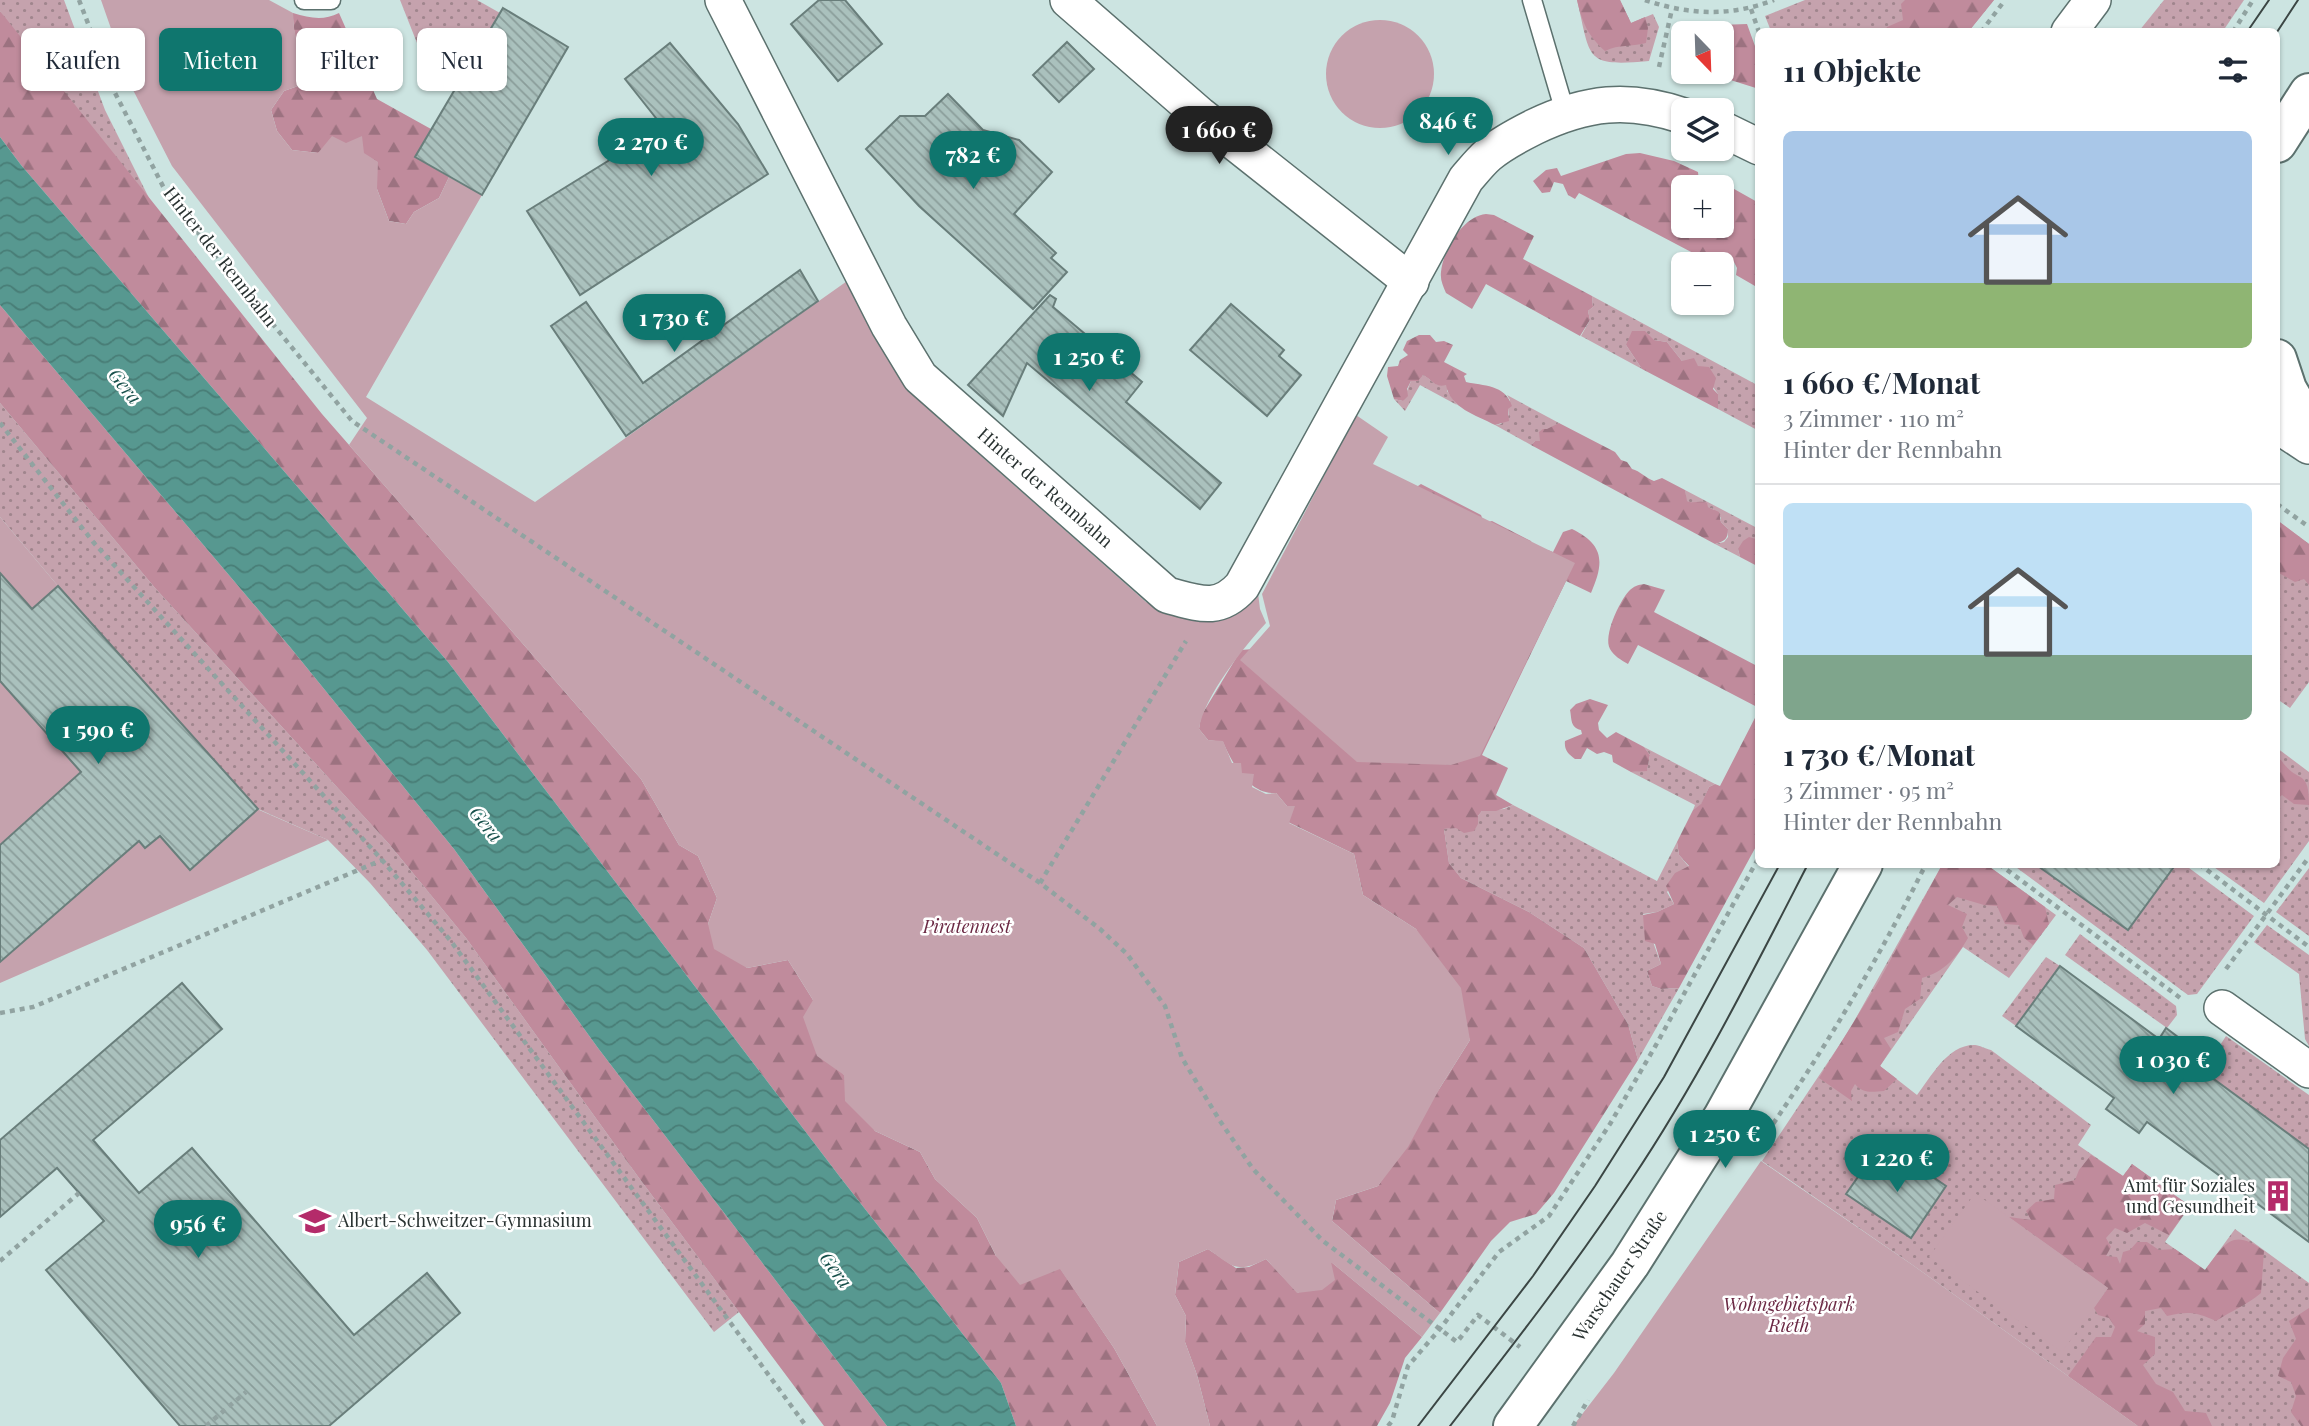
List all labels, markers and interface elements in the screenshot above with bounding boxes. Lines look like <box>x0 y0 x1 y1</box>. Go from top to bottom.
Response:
north arrow <box>1671 21 1734 84</box>
map controls <box>1671 21 1734 315</box>
chip: Kaufen <box>21 28 145 91</box>
chip: Mieten <box>159 28 282 91</box>
chip: Filter <box>296 28 403 91</box>
chip: Neu <box>417 28 507 91</box>
text: 11 Objekte <box>1783 50 1922 90</box>
icon: filters <box>2214 51 2252 89</box>
pin: 846 € <box>1399 97 1497 157</box>
button: layers <box>1671 98 1734 161</box>
text: 846 € <box>1419 104 1477 135</box>
pin: 1 660 € <box>1154 106 1284 166</box>
text: 1 660 € <box>1182 113 1256 144</box>
pin: 2 270 € <box>586 118 716 178</box>
text: 2 270 € <box>614 125 688 156</box>
pin: 782 € <box>924 132 1022 191</box>
text: 782 € <box>945 138 1001 169</box>
button: + <box>1671 175 1734 238</box>
icon: home <box>1955 177 2081 303</box>
street label: Hinter der Rennbahn <box>159 181 283 332</box>
button: − <box>1671 252 1734 315</box>
pin: 1 730 € <box>609 294 739 354</box>
text: 1 730 € <box>639 301 709 332</box>
pin: 1 250 € <box>1024 334 1154 393</box>
text: 1 250 € <box>1053 340 1125 371</box>
water label: Gera <box>103 362 148 409</box>
text: 1 660 €/Monat <box>1783 362 1980 402</box>
text: 3 Zimmer · 110 m² <box>1783 402 1964 433</box>
street label: Hinter der Rennbahn <box>973 422 1118 553</box>
text: Hinter der Rennbahn <box>1783 433 2002 464</box>
icon: home <box>1955 549 2081 675</box>
pin: 1 590 € <box>33 706 163 766</box>
text: 1 590 € <box>62 713 134 744</box>
text: 1 730 €/Monat <box>1783 734 1975 774</box>
text: 3 Zimmer · 95 m² <box>1783 774 1954 805</box>
water label: Gera <box>464 800 509 847</box>
text: Hinter der Rennbahn <box>1783 805 2002 836</box>
park label: Piratennest <box>922 914 1012 938</box>
pin: 1 030 € <box>2108 1036 2238 1096</box>
text: 1 030 € <box>2135 1043 2211 1074</box>
pin: 1 250 € <box>1660 1110 1790 1170</box>
text: 1 250 € <box>1689 1117 1761 1148</box>
pin: 1 220 € <box>1832 1134 1962 1194</box>
text: 1 220 € <box>1861 1141 1933 1172</box>
place label: Amt für Soziales und Gesundheit <box>2123 1173 2256 1218</box>
building icon: Amt für Soziales und Gesundheit <box>2261 1179 2295 1213</box>
pin: 956 € <box>149 1200 247 1260</box>
school or university icon: Albert-Schweitzer-Gymnasium <box>298 1204 332 1238</box>
street label: Warschauer Straße <box>1566 1205 1672 1346</box>
text: 956 € <box>170 1207 226 1238</box>
place label: Albert-Schweitzer-Gymnasium <box>337 1208 592 1232</box>
water label: Gera <box>815 1246 859 1293</box>
park label: Wohngebietspark Rieth <box>1723 1292 1855 1337</box>

